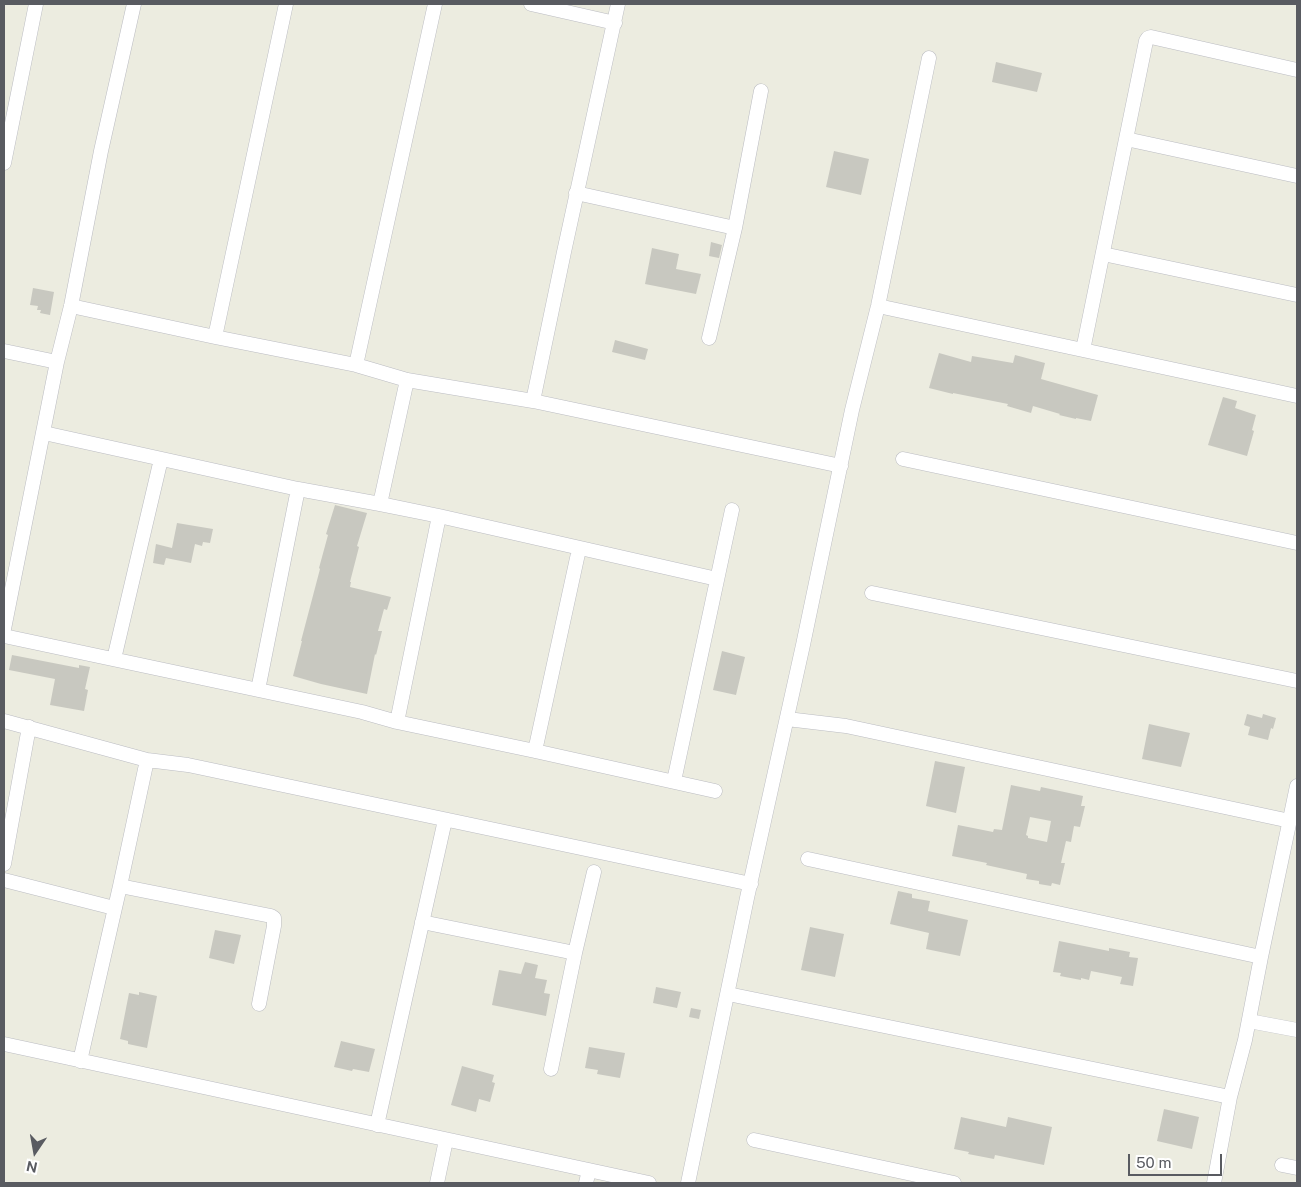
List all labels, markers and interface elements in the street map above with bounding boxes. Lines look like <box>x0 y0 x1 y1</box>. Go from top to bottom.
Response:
north arrow <box>10 1127 60 1177</box>
scale bar <box>1131 1144 1225 1176</box>
text: 50 m <box>1136 1154 1171 1171</box>
text: N <box>25 1158 39 1176</box>

